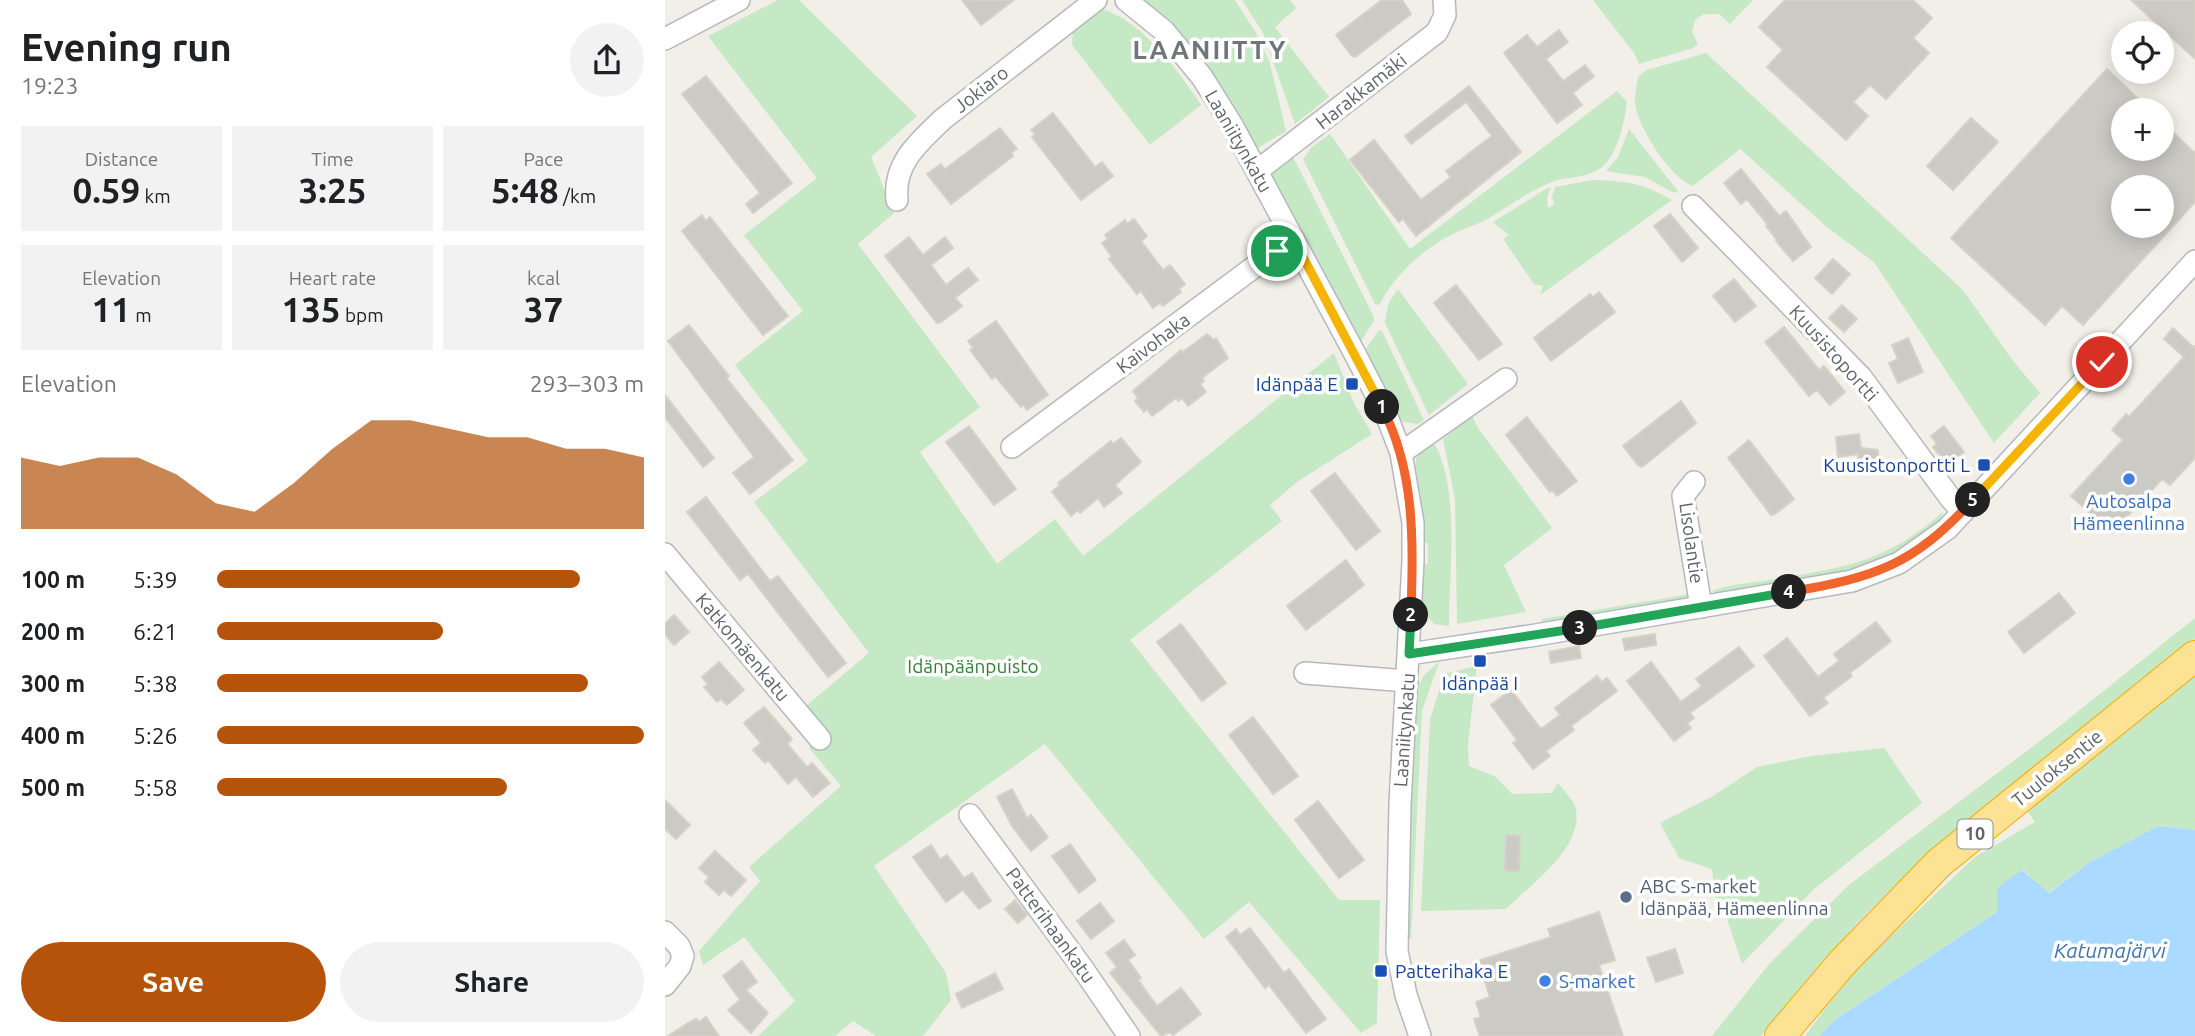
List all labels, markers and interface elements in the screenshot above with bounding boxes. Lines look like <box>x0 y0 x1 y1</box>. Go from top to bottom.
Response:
map controls <box>2111 21 2174 238</box>
button: locate <box>2111 21 2174 84</box>
button: share <box>570 23 644 97</box>
text: Evening run <box>21 26 232 68</box>
district label: LAANIITTY <box>1132 35 1288 64</box>
street label: Harakkamäki <box>1311 49 1411 133</box>
street label: Jokiaro <box>950 61 1012 117</box>
text: 19:23 <box>21 73 79 98</box>
street label: Laaniitynkatu <box>1201 86 1277 196</box>
button: + <box>2111 98 2174 161</box>
text: Distance <box>85 148 158 170</box>
text: Time <box>311 148 354 170</box>
text: Pace <box>523 148 564 170</box>
text: 0.59 <box>72 170 140 210</box>
text: 3:25 <box>299 170 366 210</box>
text: 5:48 <box>491 170 559 210</box>
button: − <box>2111 175 2174 238</box>
text: km <box>140 185 171 207</box>
text: /km <box>559 185 596 207</box>
pin <box>1247 221 1307 281</box>
icon: arrive <box>1258 232 1296 270</box>
text: Elevation <box>82 267 161 289</box>
text: Heart rate <box>289 267 376 289</box>
text: kcal <box>527 267 560 289</box>
text: 11 <box>91 289 131 329</box>
text: 135 <box>281 289 341 329</box>
text: 37 <box>524 289 563 329</box>
street label: Kuusistoportti <box>1785 300 1883 406</box>
text: m <box>131 304 152 326</box>
text: bpm <box>341 304 384 326</box>
street label: Kaivohaka <box>1112 308 1194 378</box>
pin <box>2072 332 2132 392</box>
icon: check <box>2083 343 2121 381</box>
text: Elevation <box>21 371 117 396</box>
text: 293–303 m <box>530 371 644 396</box>
place label: Idänpää E <box>1256 373 1338 395</box>
marker: Idänpää E <box>1344 376 1360 392</box>
pin: 1 <box>1365 390 1399 424</box>
text: 1 <box>1376 395 1387 417</box>
place label: Kuusistonportti L <box>1823 454 1970 476</box>
marker: Kuusistonportti L <box>1976 457 1992 473</box>
marker: Autosalpa Hämeenlinna <box>2121 471 2137 487</box>
pin: 5 <box>1955 482 1991 518</box>
text: 5 <box>1967 488 1978 510</box>
place label: Autosalpa Hämeenlinna <box>2073 490 2185 534</box>
street label: Lisolantie <box>1675 501 1709 585</box>
text: 100 m <box>21 567 85 592</box>
text: 5:39 <box>133 567 178 592</box>
pin: 4 <box>1771 574 1807 610</box>
text: 4 <box>1783 580 1794 602</box>
street label: Katkomäenkatu <box>691 588 795 706</box>
pin: 2 <box>1393 598 1429 632</box>
text: 2 <box>1405 603 1416 625</box>
pin: 3 <box>1563 610 1597 646</box>
text: 3 <box>1574 616 1585 638</box>
text: 200 m <box>21 619 85 644</box>
text: 6:21 <box>133 619 178 644</box>
marker: Idänpää I <box>1472 653 1488 669</box>
park label: Idänpäänpuisto <box>907 655 1039 677</box>
text: 300 m <box>21 671 85 696</box>
text: 5:38 <box>133 671 178 696</box>
street label: Laaniitynkatu <box>1389 672 1419 788</box>
place label: Idänpää I <box>1442 672 1518 694</box>
text: 400 m <box>21 723 85 748</box>
text: 5:26 <box>133 723 178 748</box>
street label: Tuuloksentie <box>2007 725 2107 811</box>
text: 500 m <box>21 775 85 800</box>
text: 5:58 <box>133 775 178 800</box>
road number: 10 <box>1957 820 1993 848</box>
street label: Patterihaankatu <box>1002 863 1100 987</box>
place label: ABC S-market Idänpää, Hämeenlinna <box>1640 875 1829 919</box>
marker: ABC S-market Idänpää, Hämeenlinna <box>1618 889 1634 905</box>
water label: Katumajärvi <box>2054 938 2167 962</box>
button: Save <box>21 942 326 1022</box>
button: Share <box>340 942 644 1022</box>
place label: Patterihaka E <box>1395 960 1508 982</box>
marker: Patterihaka E <box>1373 963 1389 979</box>
place label: S-market <box>1559 970 1636 992</box>
marker: S-market <box>1537 973 1553 989</box>

